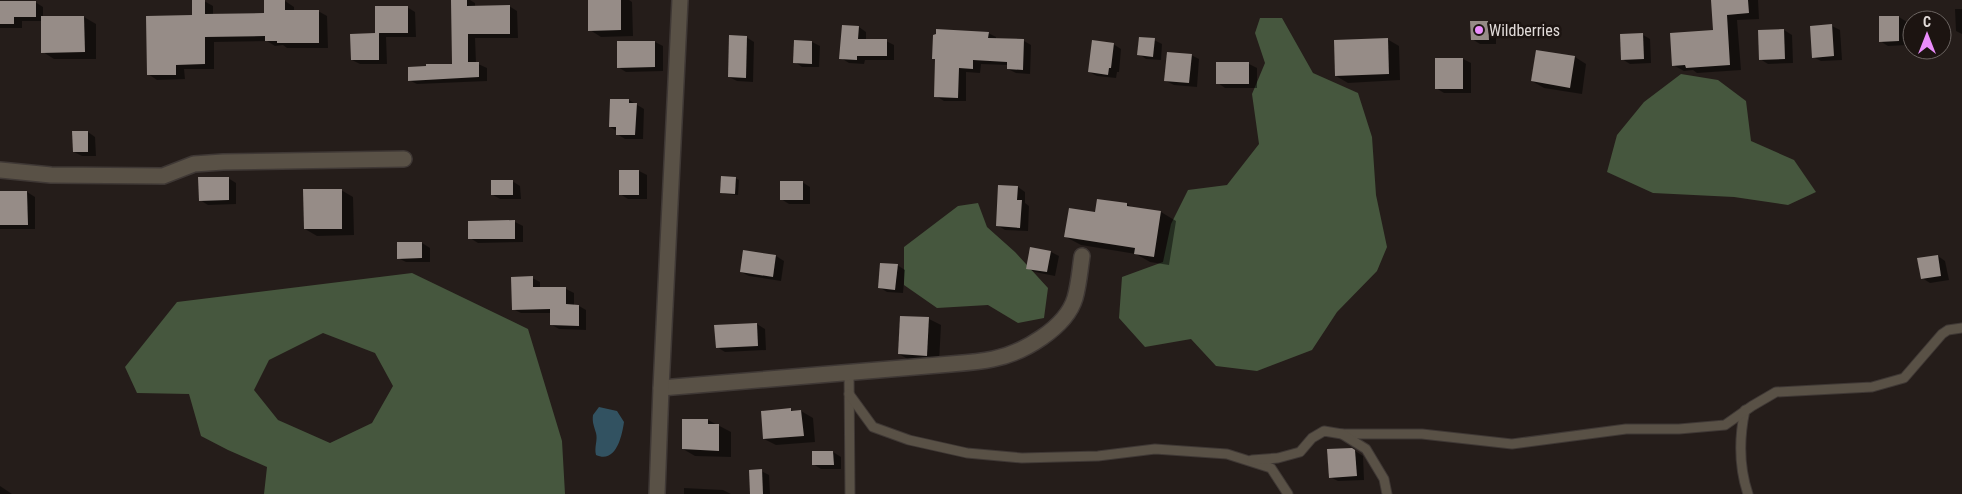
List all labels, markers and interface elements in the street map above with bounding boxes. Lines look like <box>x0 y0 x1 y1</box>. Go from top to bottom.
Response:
north arrow <box>1902 10 1952 60</box>
text: С <box>1923 14 1931 30</box>
place label: Wildberries <box>1489 21 1560 40</box>
marker: Wildberries <box>1473 24 1485 36</box>

